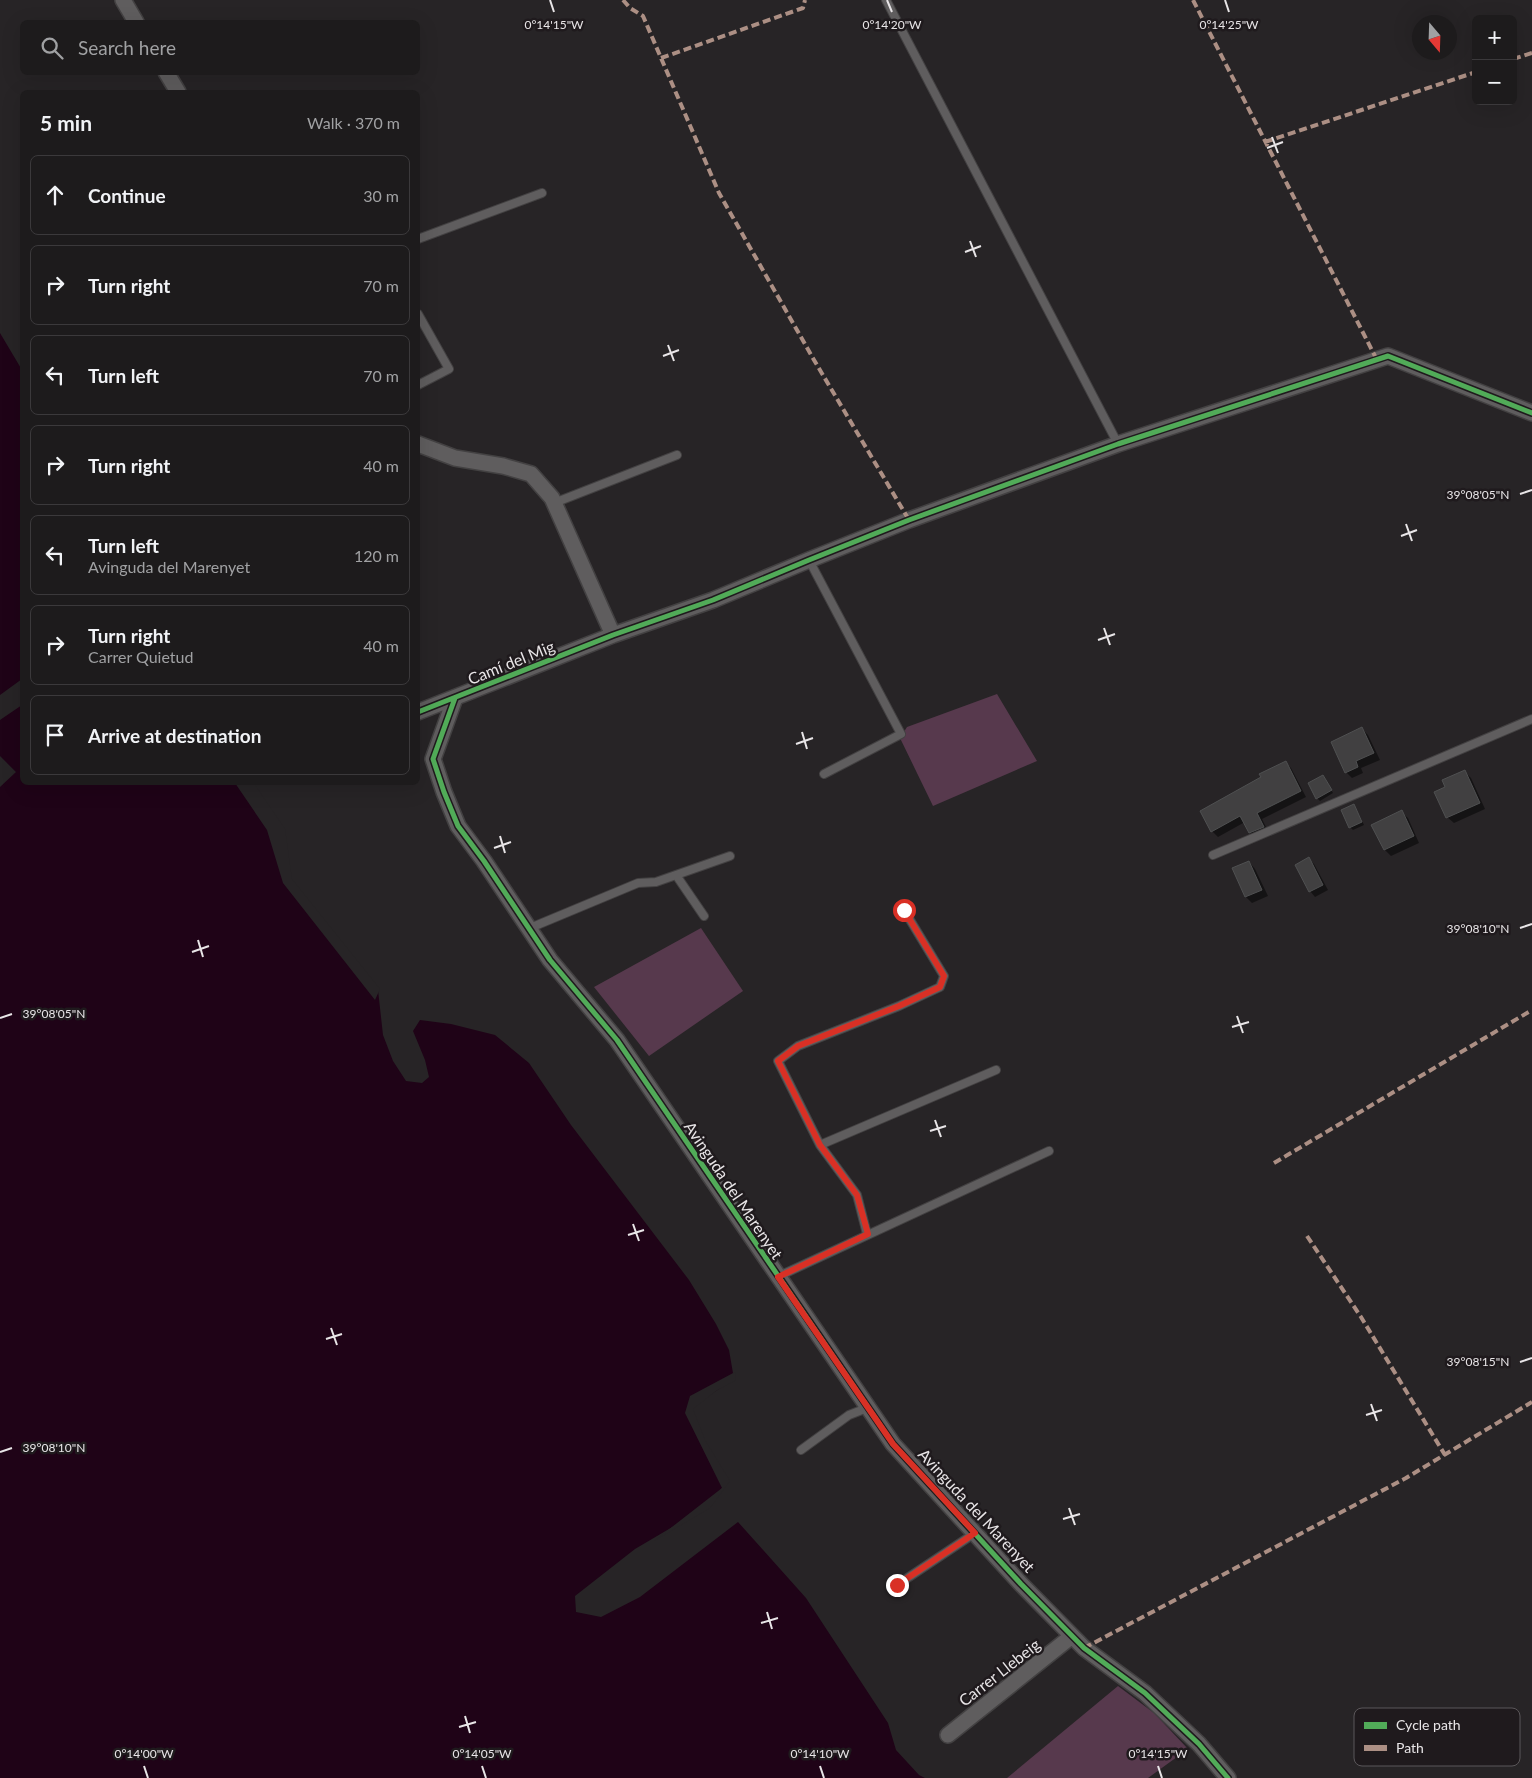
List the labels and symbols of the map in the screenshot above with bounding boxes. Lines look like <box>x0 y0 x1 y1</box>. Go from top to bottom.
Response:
north arrow <box>1412 15 1457 60</box>
text: 0°14'15"W <box>524 17 584 32</box>
text: 0°14'20"W <box>862 17 922 32</box>
text: 0°14'25"W <box>1199 17 1259 32</box>
text: 39°08'05"N <box>1447 487 1509 502</box>
street label: Camí del Mig <box>465 636 557 688</box>
route start <box>893 899 916 922</box>
text: 39°08'10"N <box>1447 921 1509 936</box>
text: 39°08'05"N <box>23 1006 85 1021</box>
street label: Avinguda del Marenyet <box>681 1117 787 1263</box>
text: 39°08'15"N <box>1447 1354 1509 1369</box>
text: 39°08'10"N <box>23 1440 85 1455</box>
street label: Avinguda del Marenyet <box>915 1444 1039 1576</box>
route end <box>886 1574 909 1597</box>
street label: Carrer Llebeig <box>955 1634 1043 1710</box>
legend <box>1354 1708 1520 1766</box>
text: Cycle path <box>1396 1716 1461 1733</box>
text: Path <box>1396 1739 1424 1756</box>
text: 0°14'00"W <box>114 1746 174 1761</box>
text: 0°14'05"W <box>452 1746 512 1761</box>
text: 0°14'10"W <box>790 1746 850 1761</box>
text: 0°14'15"W <box>1128 1746 1188 1761</box>

